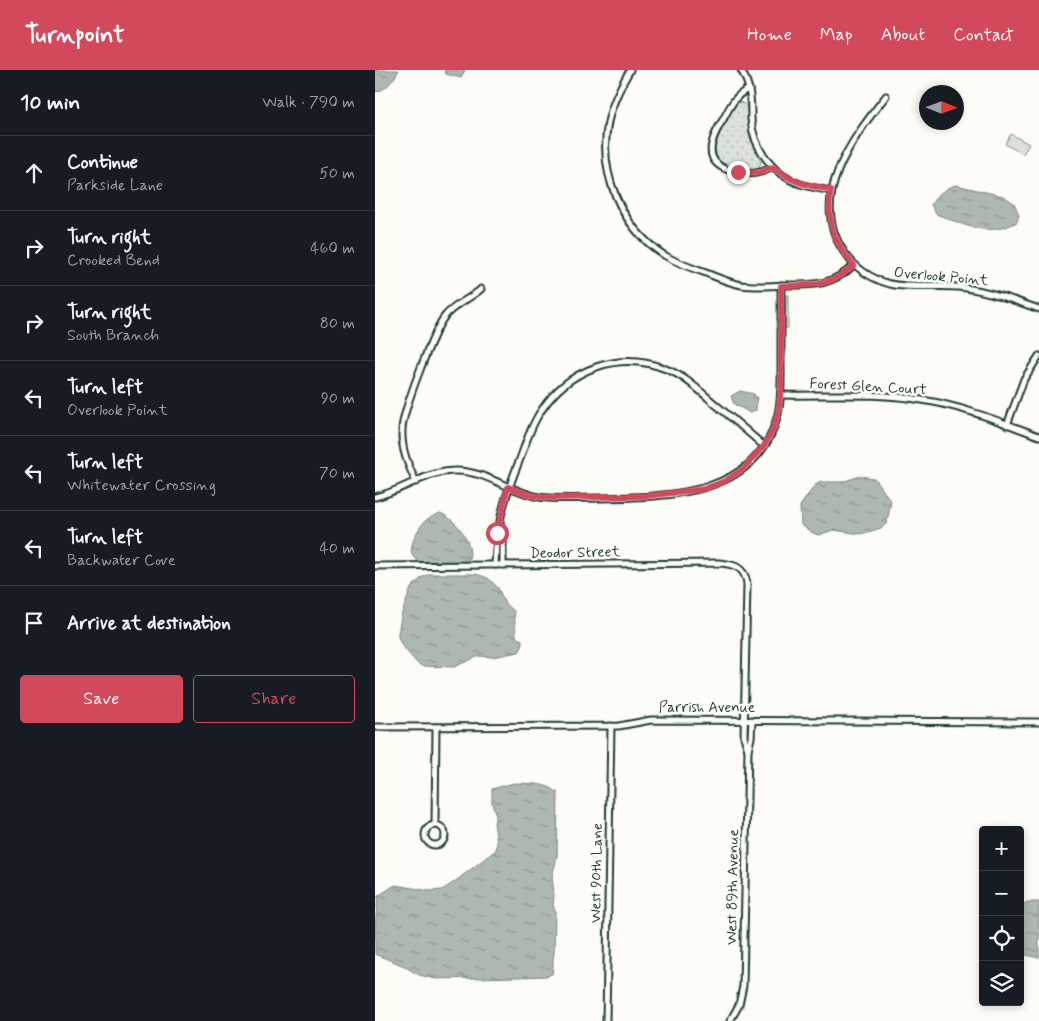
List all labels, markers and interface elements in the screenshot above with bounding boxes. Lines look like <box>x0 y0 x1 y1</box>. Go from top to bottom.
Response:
text: Turnpoint <box>25 20 125 51</box>
text: Home <box>747 23 792 47</box>
text: Map <box>820 23 853 47</box>
text: About <box>881 23 925 47</box>
text: Contact <box>953 23 1014 47</box>
north arrow <box>919 85 964 130</box>
text: 10 min <box>20 89 80 117</box>
text: Walk · 790 m <box>262 92 355 113</box>
text: Continue <box>67 150 138 175</box>
icon: ahead <box>20 159 48 187</box>
route end <box>727 161 750 184</box>
text: 50 m <box>319 163 355 184</box>
text: Parkside Lane <box>67 175 163 196</box>
text: Turn right <box>67 225 151 250</box>
icon: right <box>20 234 48 262</box>
text: 460 m <box>310 238 355 259</box>
text: Crooked Bend <box>67 250 160 271</box>
street label: Overlook Point <box>893 263 989 291</box>
text: Turn right <box>67 300 151 325</box>
icon: right <box>20 309 48 337</box>
text: 80 m <box>320 313 355 334</box>
text: South Branch <box>67 325 159 346</box>
street label: Forest Glen Court <box>809 374 927 400</box>
text: Turn left <box>67 375 143 400</box>
icon: left <box>20 384 48 412</box>
text: 90 m <box>321 388 355 409</box>
text: Overlook Point <box>67 400 168 421</box>
text: Turn left <box>67 450 143 475</box>
icon: left <box>20 459 48 487</box>
text: 70 m <box>319 463 355 484</box>
text: Whitewater Crossing <box>67 475 216 496</box>
route start <box>486 522 509 545</box>
text: Turn left <box>67 525 143 550</box>
icon: left <box>20 534 48 562</box>
text: 40 m <box>319 538 355 559</box>
street label: Deodor Street <box>530 542 621 564</box>
text: Backwater Cove <box>67 550 176 571</box>
icon: arrive <box>20 609 48 637</box>
text: Arrive at destination <box>67 611 231 636</box>
button: Save <box>20 675 183 723</box>
button: Share <box>193 675 355 723</box>
street label: Parrish Avenue <box>659 698 755 718</box>
street label: West 90th Lane <box>586 823 608 923</box>
map controls <box>979 826 1024 1006</box>
button: + <box>979 826 1024 871</box>
street label: West 89th Avenue <box>722 829 744 945</box>
button: − <box>979 871 1024 916</box>
button: locate <box>979 916 1024 961</box>
button: layers <box>979 961 1024 1006</box>

